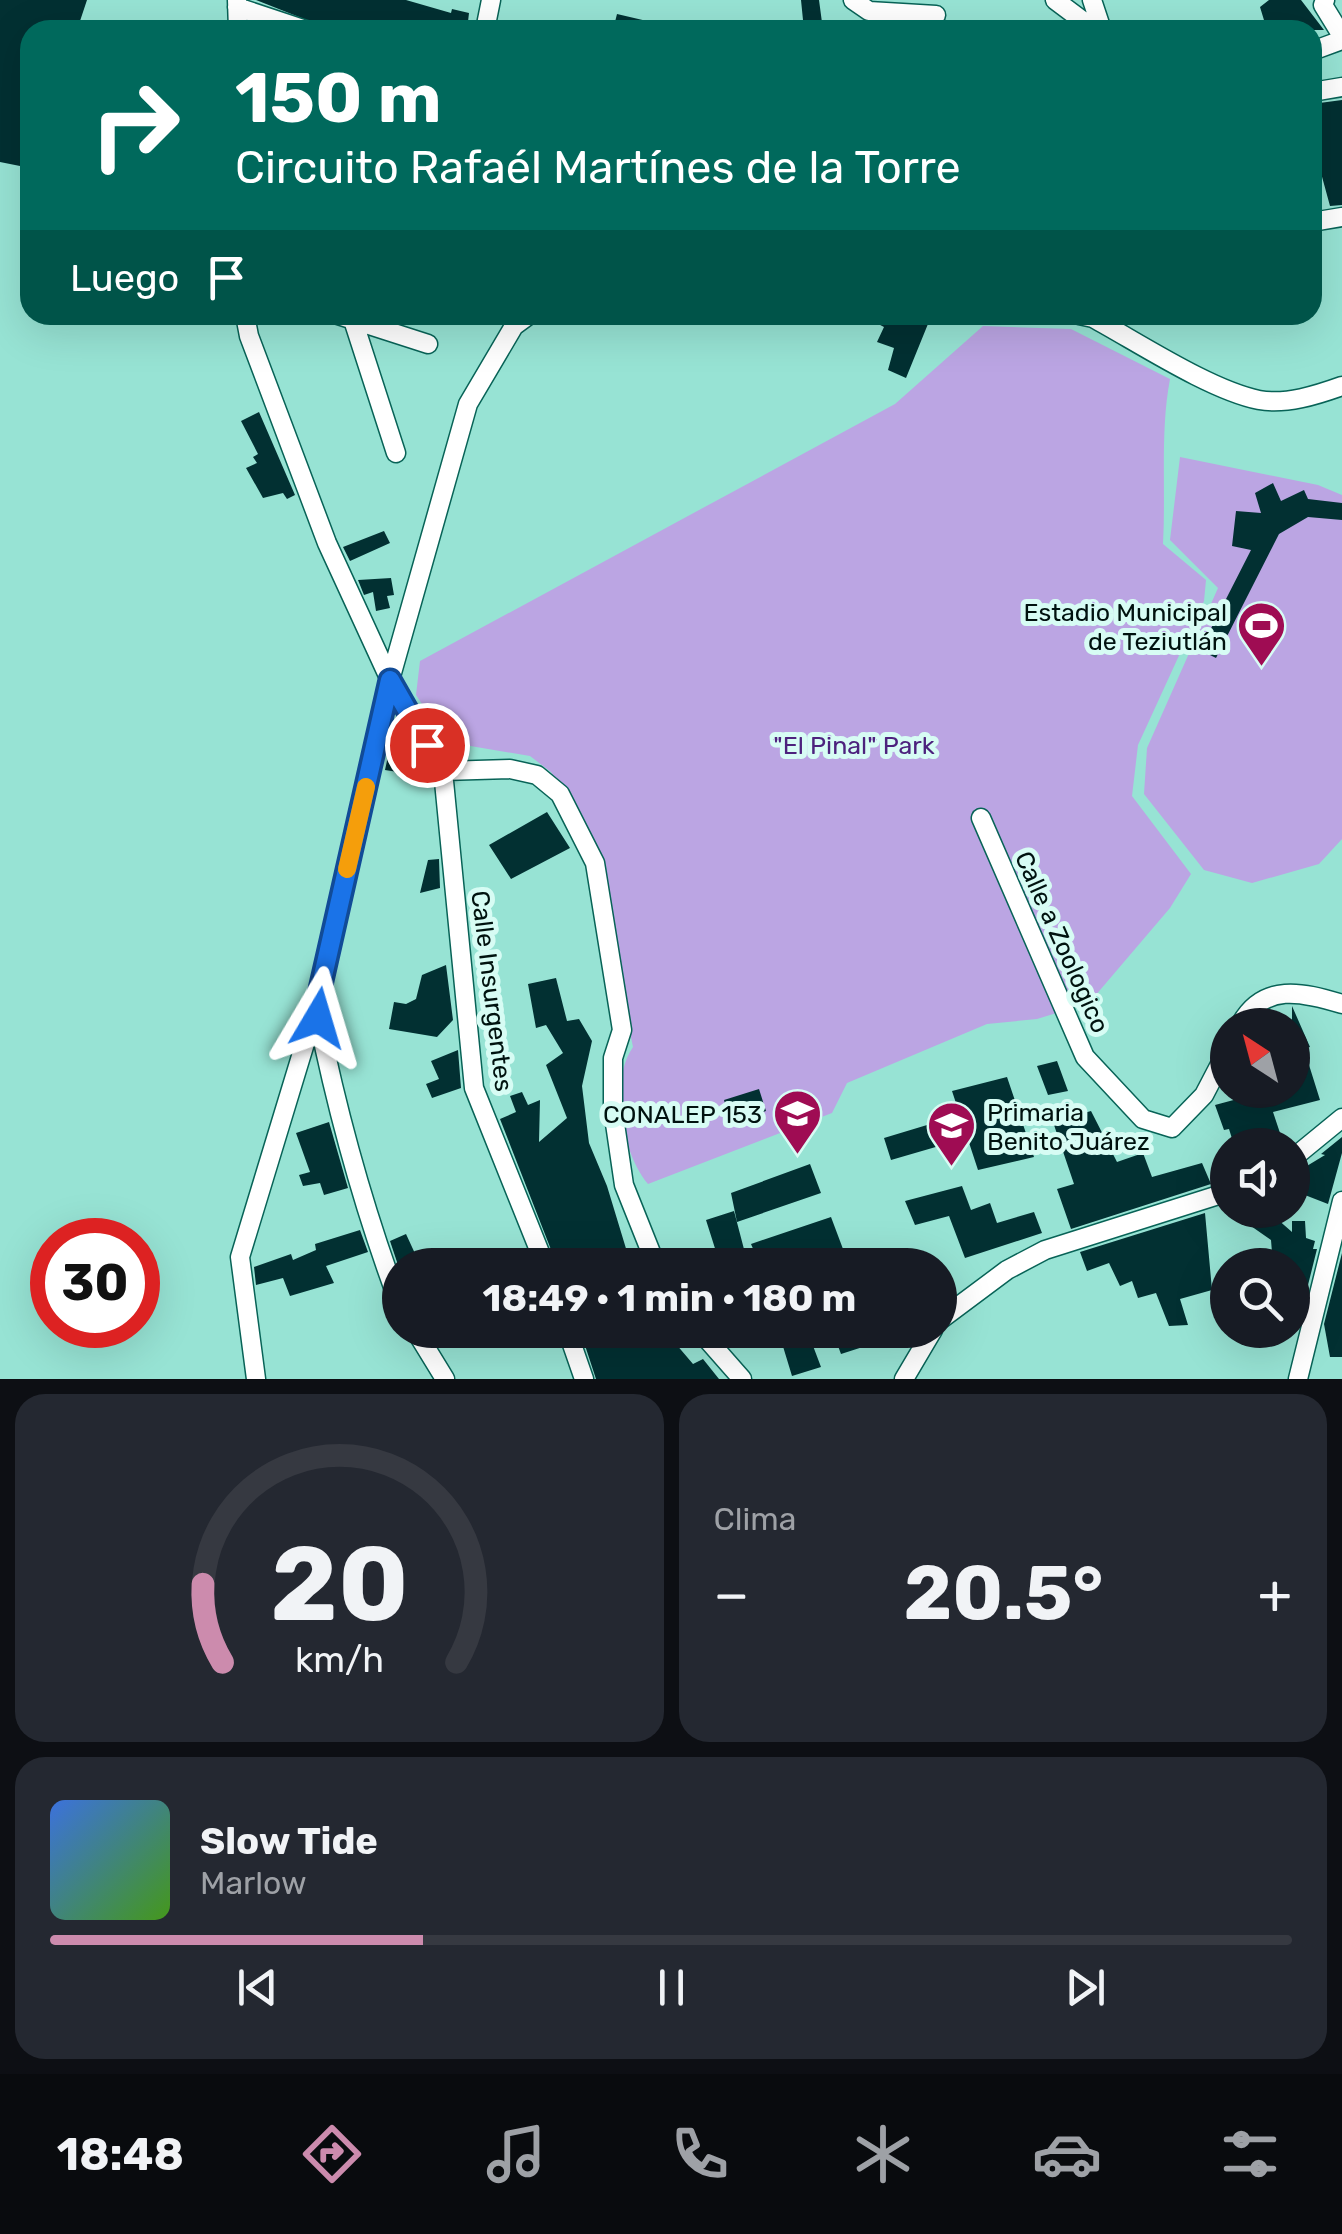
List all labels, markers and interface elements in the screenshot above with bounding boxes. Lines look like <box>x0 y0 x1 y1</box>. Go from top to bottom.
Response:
text: 150 m <box>235 57 442 140</box>
icon: right <box>70 60 200 190</box>
text: Circuito Rafaél Martínes de la Torre <box>235 141 961 194</box>
icon: arrive <box>199 250 254 305</box>
text: Luego <box>70 255 179 301</box>
place label: Estadio Municipal de Teziutlán <box>1023 598 1227 656</box>
sports icon: Estadio Municipal de Teziutlán <box>1236 600 1288 668</box>
pin <box>385 703 470 788</box>
icon: arrive <box>400 718 455 773</box>
park label: "El Pinal" Park <box>773 731 935 760</box>
street label: Calle a Zoologico <box>1009 847 1115 1037</box>
street label: Calle Insurgentes <box>465 889 519 1093</box>
position arrow <box>266 966 370 1070</box>
north arrow <box>1210 1008 1310 1108</box>
map controls <box>1210 1008 1310 1348</box>
school or university icon: CONALEP 153 <box>771 1088 823 1156</box>
place label: Primaria Benito Juárez <box>987 1098 1150 1156</box>
place label: CONALEP 153 <box>603 1100 762 1129</box>
school or university icon: Primaria Benito Juárez <box>926 1100 978 1168</box>
button: sound <box>1210 1128 1310 1228</box>
speed limit sign: 30 <box>30 1218 160 1348</box>
button: search <box>1210 1248 1310 1348</box>
text: 18:49 · 1 min · 180 m <box>483 1275 856 1321</box>
text: Clima <box>714 1500 796 1538</box>
text: 20 <box>270 1523 408 1646</box>
text: 20.5° <box>904 1549 1103 1638</box>
text: − <box>714 1562 749 1627</box>
text: + <box>1258 1562 1292 1627</box>
text: km/h <box>295 1639 384 1681</box>
text: Slow Tide <box>200 1818 378 1864</box>
text: Marlow <box>200 1864 307 1902</box>
icon: previous <box>230 1960 285 2015</box>
icon: pause <box>644 1960 699 2015</box>
icon: next <box>1058 1960 1113 2015</box>
icon: directions <box>297 2119 367 2189</box>
icon: music <box>481 2119 551 2189</box>
icon: phone <box>665 2119 735 2189</box>
icon: climate <box>848 2119 918 2189</box>
icon: car <box>1032 2119 1102 2189</box>
icon: filters <box>1215 2119 1285 2189</box>
text: 18:48 <box>57 2128 184 2181</box>

